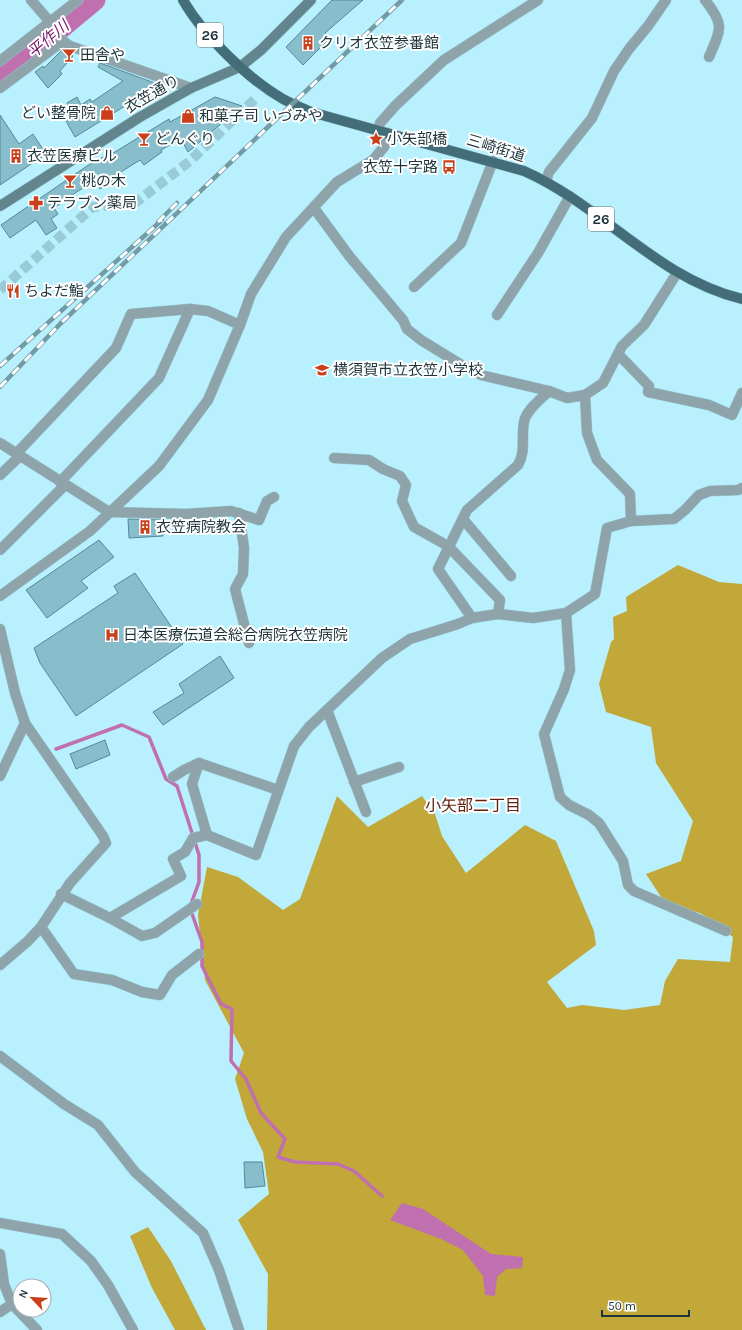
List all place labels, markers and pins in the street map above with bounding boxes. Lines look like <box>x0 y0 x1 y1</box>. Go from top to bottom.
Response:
place label: クリオ衣笠参番館 <box>319 34 439 52</box>
building icon: クリオ衣笠参番館 <box>300 35 316 51</box>
place label: 田舎や <box>80 46 125 64</box>
bar icon: 田舎や <box>61 47 77 63</box>
place label: どい整骨院 <box>21 104 96 122</box>
shop icon: どい整骨院 <box>99 105 115 121</box>
place label: 和菓子司 いづみや <box>199 107 323 125</box>
shop icon: 和菓子司 いづみや <box>180 108 196 124</box>
place label: どんぐり <box>155 130 215 148</box>
place label: 小矢部橋 <box>387 130 447 148</box>
bar icon: どんぐり <box>136 131 152 147</box>
place icon: 小矢部橋 <box>368 131 384 147</box>
place label: 衣笠医療ビル <box>27 147 117 165</box>
building icon: 衣笠医療ビル <box>8 148 24 164</box>
place label: 衣笠十字路 <box>363 158 438 176</box>
bus stop icon: 衣笠十字路 <box>441 159 457 175</box>
place label: 桃の木 <box>81 172 126 190</box>
bar icon: 桃の木 <box>62 173 78 189</box>
place label: テラブン薬局 <box>47 194 137 212</box>
pharmacy icon: テラブン薬局 <box>28 195 44 211</box>
place label: ちよだ鮨 <box>24 282 84 300</box>
restaurant icon: ちよだ鮨 <box>5 283 21 299</box>
place label: 横須賀市立衣笠小学校 <box>333 361 483 379</box>
school or university icon: 横須賀市立衣笠小学校 <box>314 362 330 378</box>
place label: 衣笠病院教会 <box>156 518 246 536</box>
building icon: 衣笠病院教会 <box>137 519 153 535</box>
place label: 日本医療伝道会総合病院衣笠病院 <box>123 626 348 644</box>
hospital icon: 日本医療伝道会総合病院衣笠病院 <box>104 627 120 643</box>

